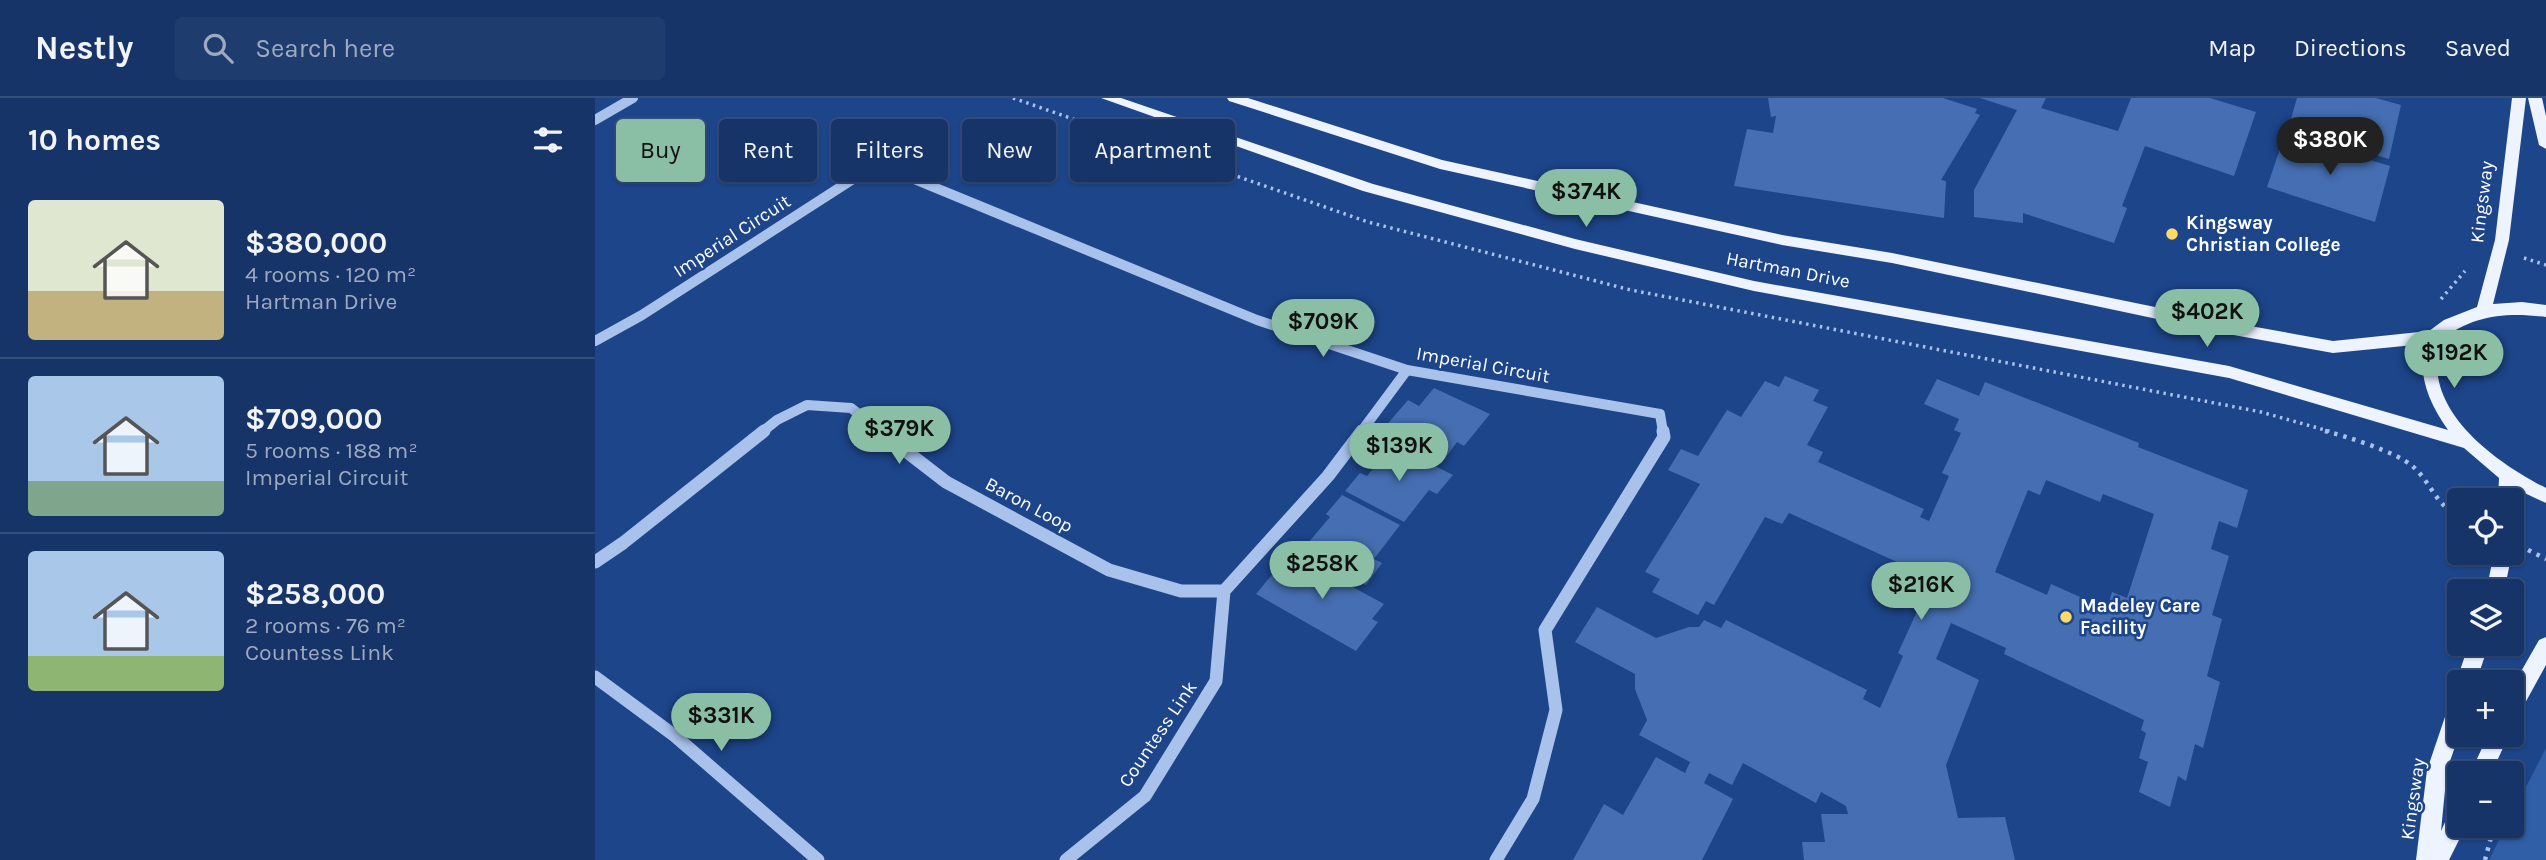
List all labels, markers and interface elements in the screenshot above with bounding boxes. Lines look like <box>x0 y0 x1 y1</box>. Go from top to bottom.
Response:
search box <box>175 17 665 80</box>
text: Nestly <box>35 29 133 67</box>
icon: search <box>199 29 237 67</box>
text: Search here <box>255 33 395 64</box>
text: Map <box>2208 34 2256 62</box>
text: Directions <box>2294 34 2407 62</box>
text: Saved <box>2445 34 2511 62</box>
pin: $380K <box>2281 118 2379 177</box>
chip: Buy <box>616 119 705 182</box>
chip: Rent <box>719 119 817 182</box>
chip: Filters <box>831 119 948 182</box>
chip: New <box>962 119 1056 182</box>
chip: Apartment <box>1070 119 1235 182</box>
icon: filters <box>529 121 567 159</box>
text: 10 homes <box>28 122 161 158</box>
text: $380K <box>2293 126 2367 153</box>
street label: Kingsway <box>2466 160 2498 244</box>
pin: $374K <box>1537 170 1635 229</box>
text: $374K <box>1551 178 1621 205</box>
street label: Imperial Circuit <box>669 190 795 282</box>
place label: Kingsway Christian College <box>2186 212 2341 256</box>
text: $380,000 <box>245 225 387 261</box>
marker: Kingsway Christian College <box>2164 226 2180 242</box>
icon: home <box>84 228 168 312</box>
street label: Hartman Drive <box>1724 247 1852 293</box>
text: 4 rooms · 120 m² <box>245 261 416 288</box>
text: Hartman Drive <box>245 288 397 315</box>
pin: $402K <box>2158 289 2256 349</box>
text: $402K <box>2170 298 2244 325</box>
pin: $709K <box>1274 300 1372 359</box>
text: $709K <box>1288 308 1358 335</box>
pin: $192K <box>2405 330 2503 390</box>
text: $192K <box>2420 339 2488 366</box>
street label: Imperial Circuit <box>1415 342 1551 388</box>
text: $709,000 <box>245 401 382 437</box>
icon: home <box>84 404 168 488</box>
pin: $379K <box>850 406 948 466</box>
text: $379K <box>864 415 934 442</box>
pin: $139K <box>1350 424 1448 483</box>
text: $139K <box>1365 432 1433 459</box>
text: 5 rooms · 188 m² <box>245 437 418 464</box>
text: Imperial Circuit <box>245 464 409 491</box>
street label: Baron Loop <box>981 473 1077 537</box>
map controls <box>2447 488 2524 838</box>
button: locate <box>2447 488 2524 565</box>
pin: $258K <box>1273 542 1371 601</box>
text: $258K <box>1285 550 1359 577</box>
pin: $216K <box>1872 562 1970 622</box>
text: $216K <box>1888 571 1954 598</box>
text: $258,000 <box>245 576 385 612</box>
icon: home <box>84 579 168 663</box>
button: layers <box>2447 579 2524 656</box>
place label: Madeley Care Facility <box>2080 595 2200 639</box>
marker: Madeley Care Facility <box>2058 609 2074 625</box>
text: 2 rooms · 76 m² <box>245 612 406 639</box>
text: Countess Link <box>245 639 394 666</box>
button: + <box>2447 670 2524 747</box>
street label: Countess Link <box>1114 677 1202 791</box>
pin: $331K <box>672 694 770 753</box>
text: $331K <box>687 702 755 729</box>
street label: Kingsway <box>2396 756 2430 841</box>
button: − <box>2447 761 2524 838</box>

